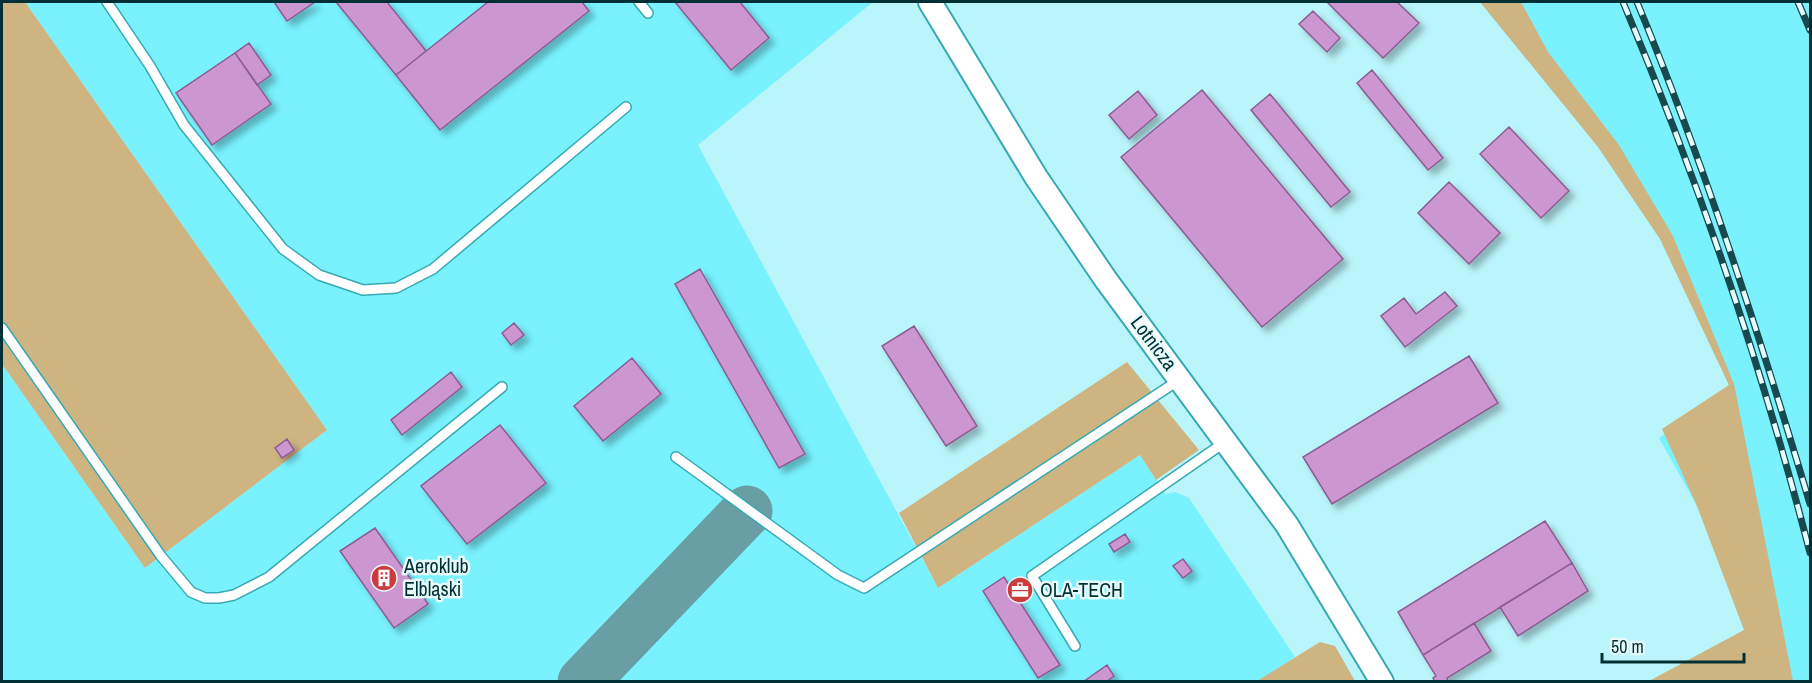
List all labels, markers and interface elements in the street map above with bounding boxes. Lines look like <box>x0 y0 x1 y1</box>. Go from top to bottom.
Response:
street label: Lotnicza <box>1125 310 1184 376</box>
place label: Aeroklub Elbląski <box>403 552 469 602</box>
building icon: Aeroklub Elbląski <box>369 563 399 593</box>
office icon: OLA-TECH <box>1005 575 1035 605</box>
place label: OLA-TECH <box>1040 576 1123 603</box>
scale bar <box>1602 626 1744 664</box>
text: 50 m <box>1611 634 1644 659</box>

